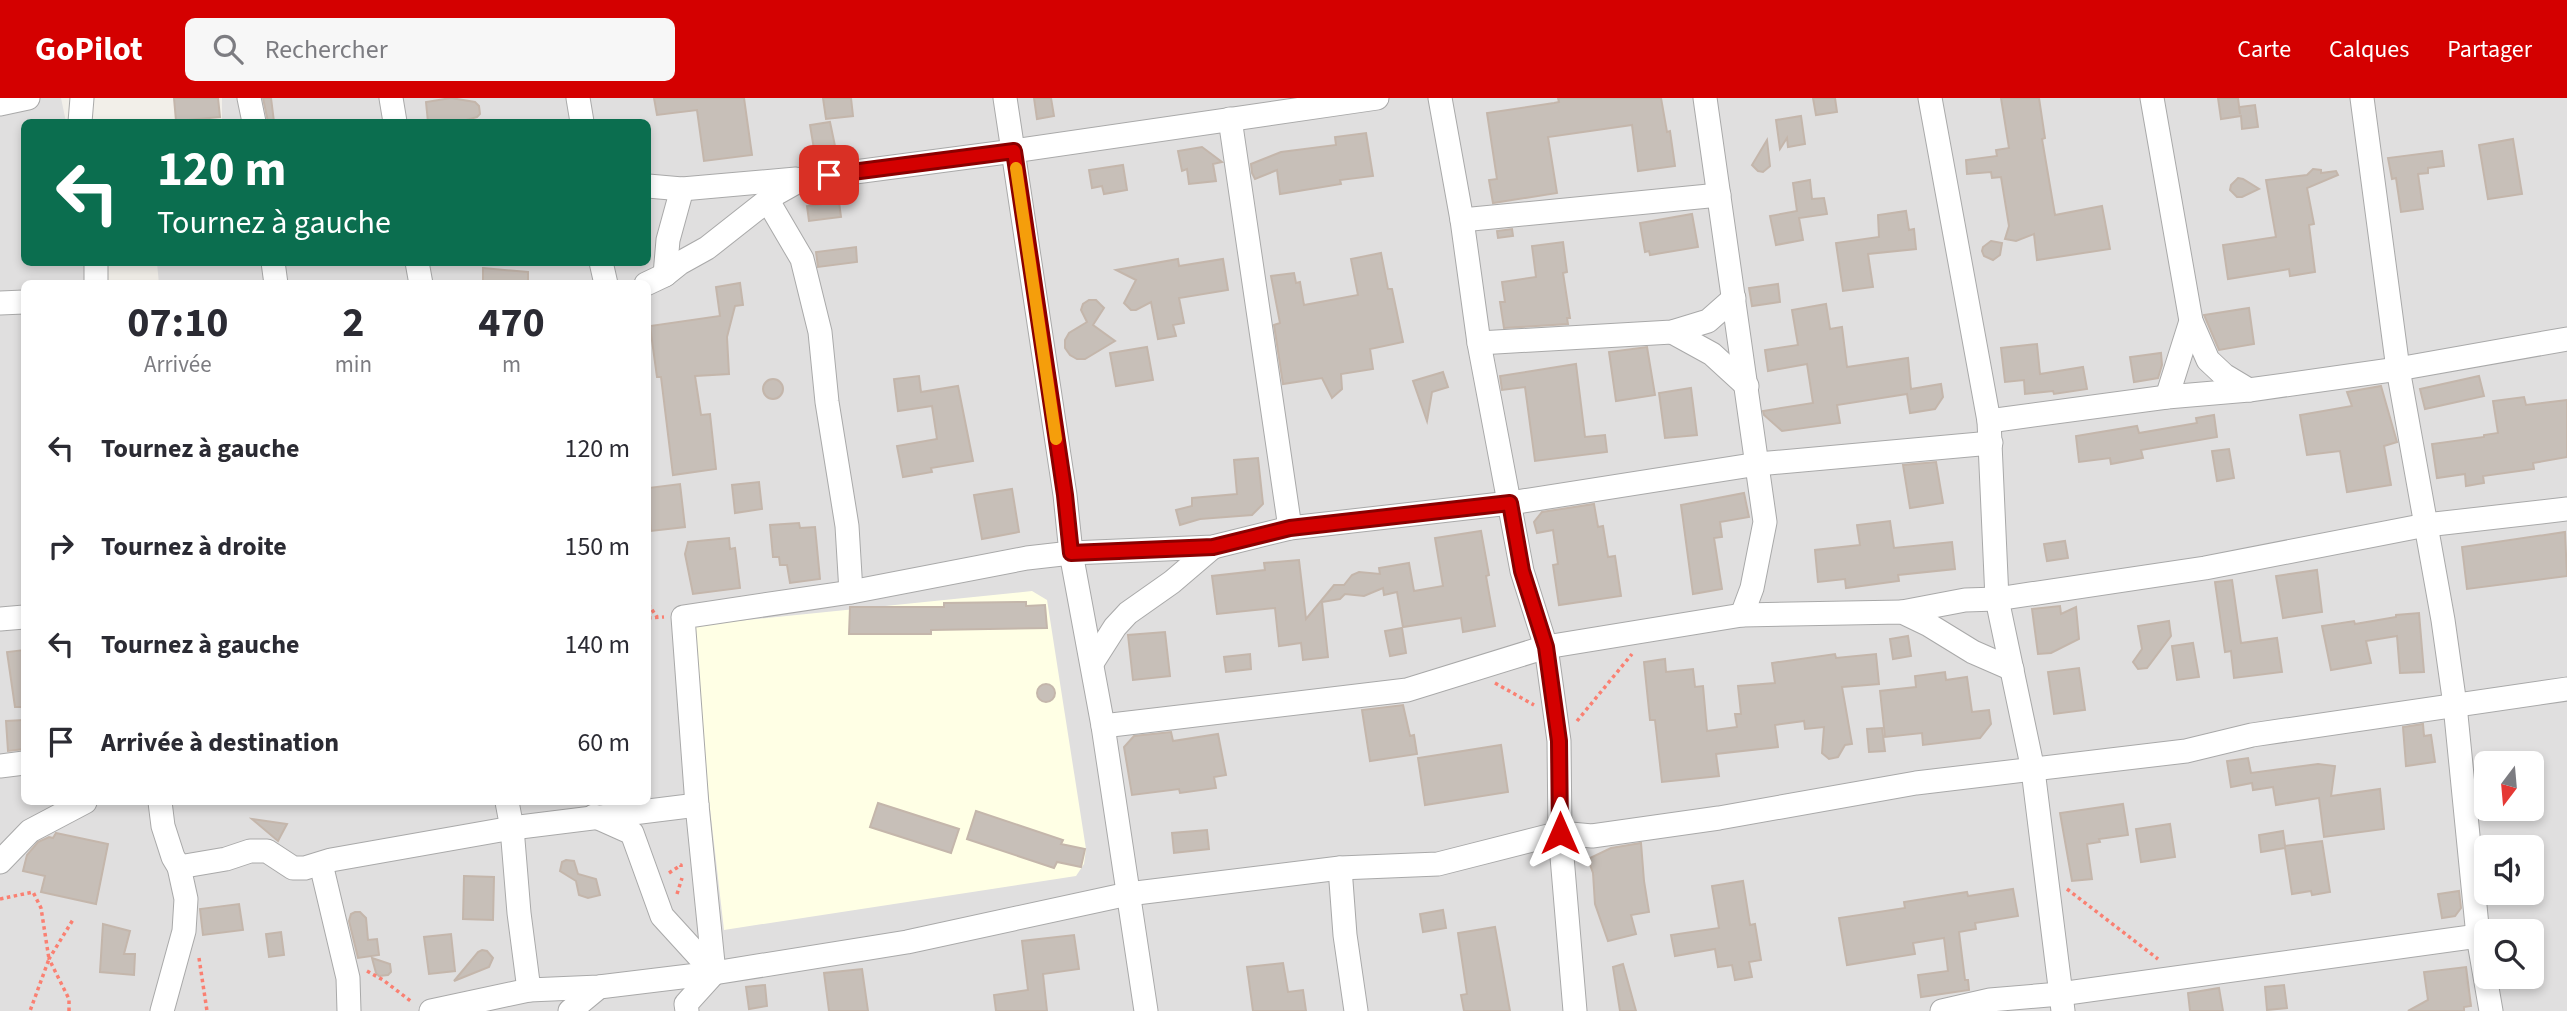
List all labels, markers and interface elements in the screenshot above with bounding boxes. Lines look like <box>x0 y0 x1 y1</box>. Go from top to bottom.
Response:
search box <box>185 18 675 81</box>
text: GoPilot <box>35 26 143 73</box>
icon: search <box>209 30 247 68</box>
text: Rechercher <box>265 31 388 68</box>
text: Carte <box>2237 32 2291 67</box>
text: Calques <box>2329 32 2409 67</box>
text: Partager <box>2447 32 2532 67</box>
text: 120 m <box>157 135 286 205</box>
pin <box>799 145 859 205</box>
icon: left <box>42 147 133 238</box>
icon: arrive <box>810 156 848 194</box>
text: Tournez à gauche <box>157 200 391 246</box>
text: 07:10 <box>127 293 229 353</box>
text: 2 <box>342 293 364 353</box>
text: 470 <box>478 293 545 353</box>
text: Arrivée <box>144 348 212 381</box>
text: min <box>335 348 372 381</box>
text: m <box>502 348 521 381</box>
icon: left <box>42 429 80 467</box>
text: Tournez à gauche <box>101 430 300 467</box>
text: 120 m <box>564 430 630 467</box>
icon: right <box>42 527 80 565</box>
text: Tournez à droite <box>101 528 287 565</box>
text: 150 m <box>564 528 630 565</box>
icon: left <box>42 625 80 663</box>
text: Tournez à gauche <box>101 626 300 663</box>
text: 140 m <box>564 626 630 663</box>
icon: arrive <box>42 723 80 761</box>
text: Arrivée à destination <box>101 724 339 761</box>
text: 60 m <box>577 724 630 761</box>
north arrow <box>2474 751 2544 821</box>
map controls <box>2474 751 2544 989</box>
position arrow <box>1523 796 1597 870</box>
button: sound <box>2474 835 2544 905</box>
button: search <box>2474 919 2544 989</box>

